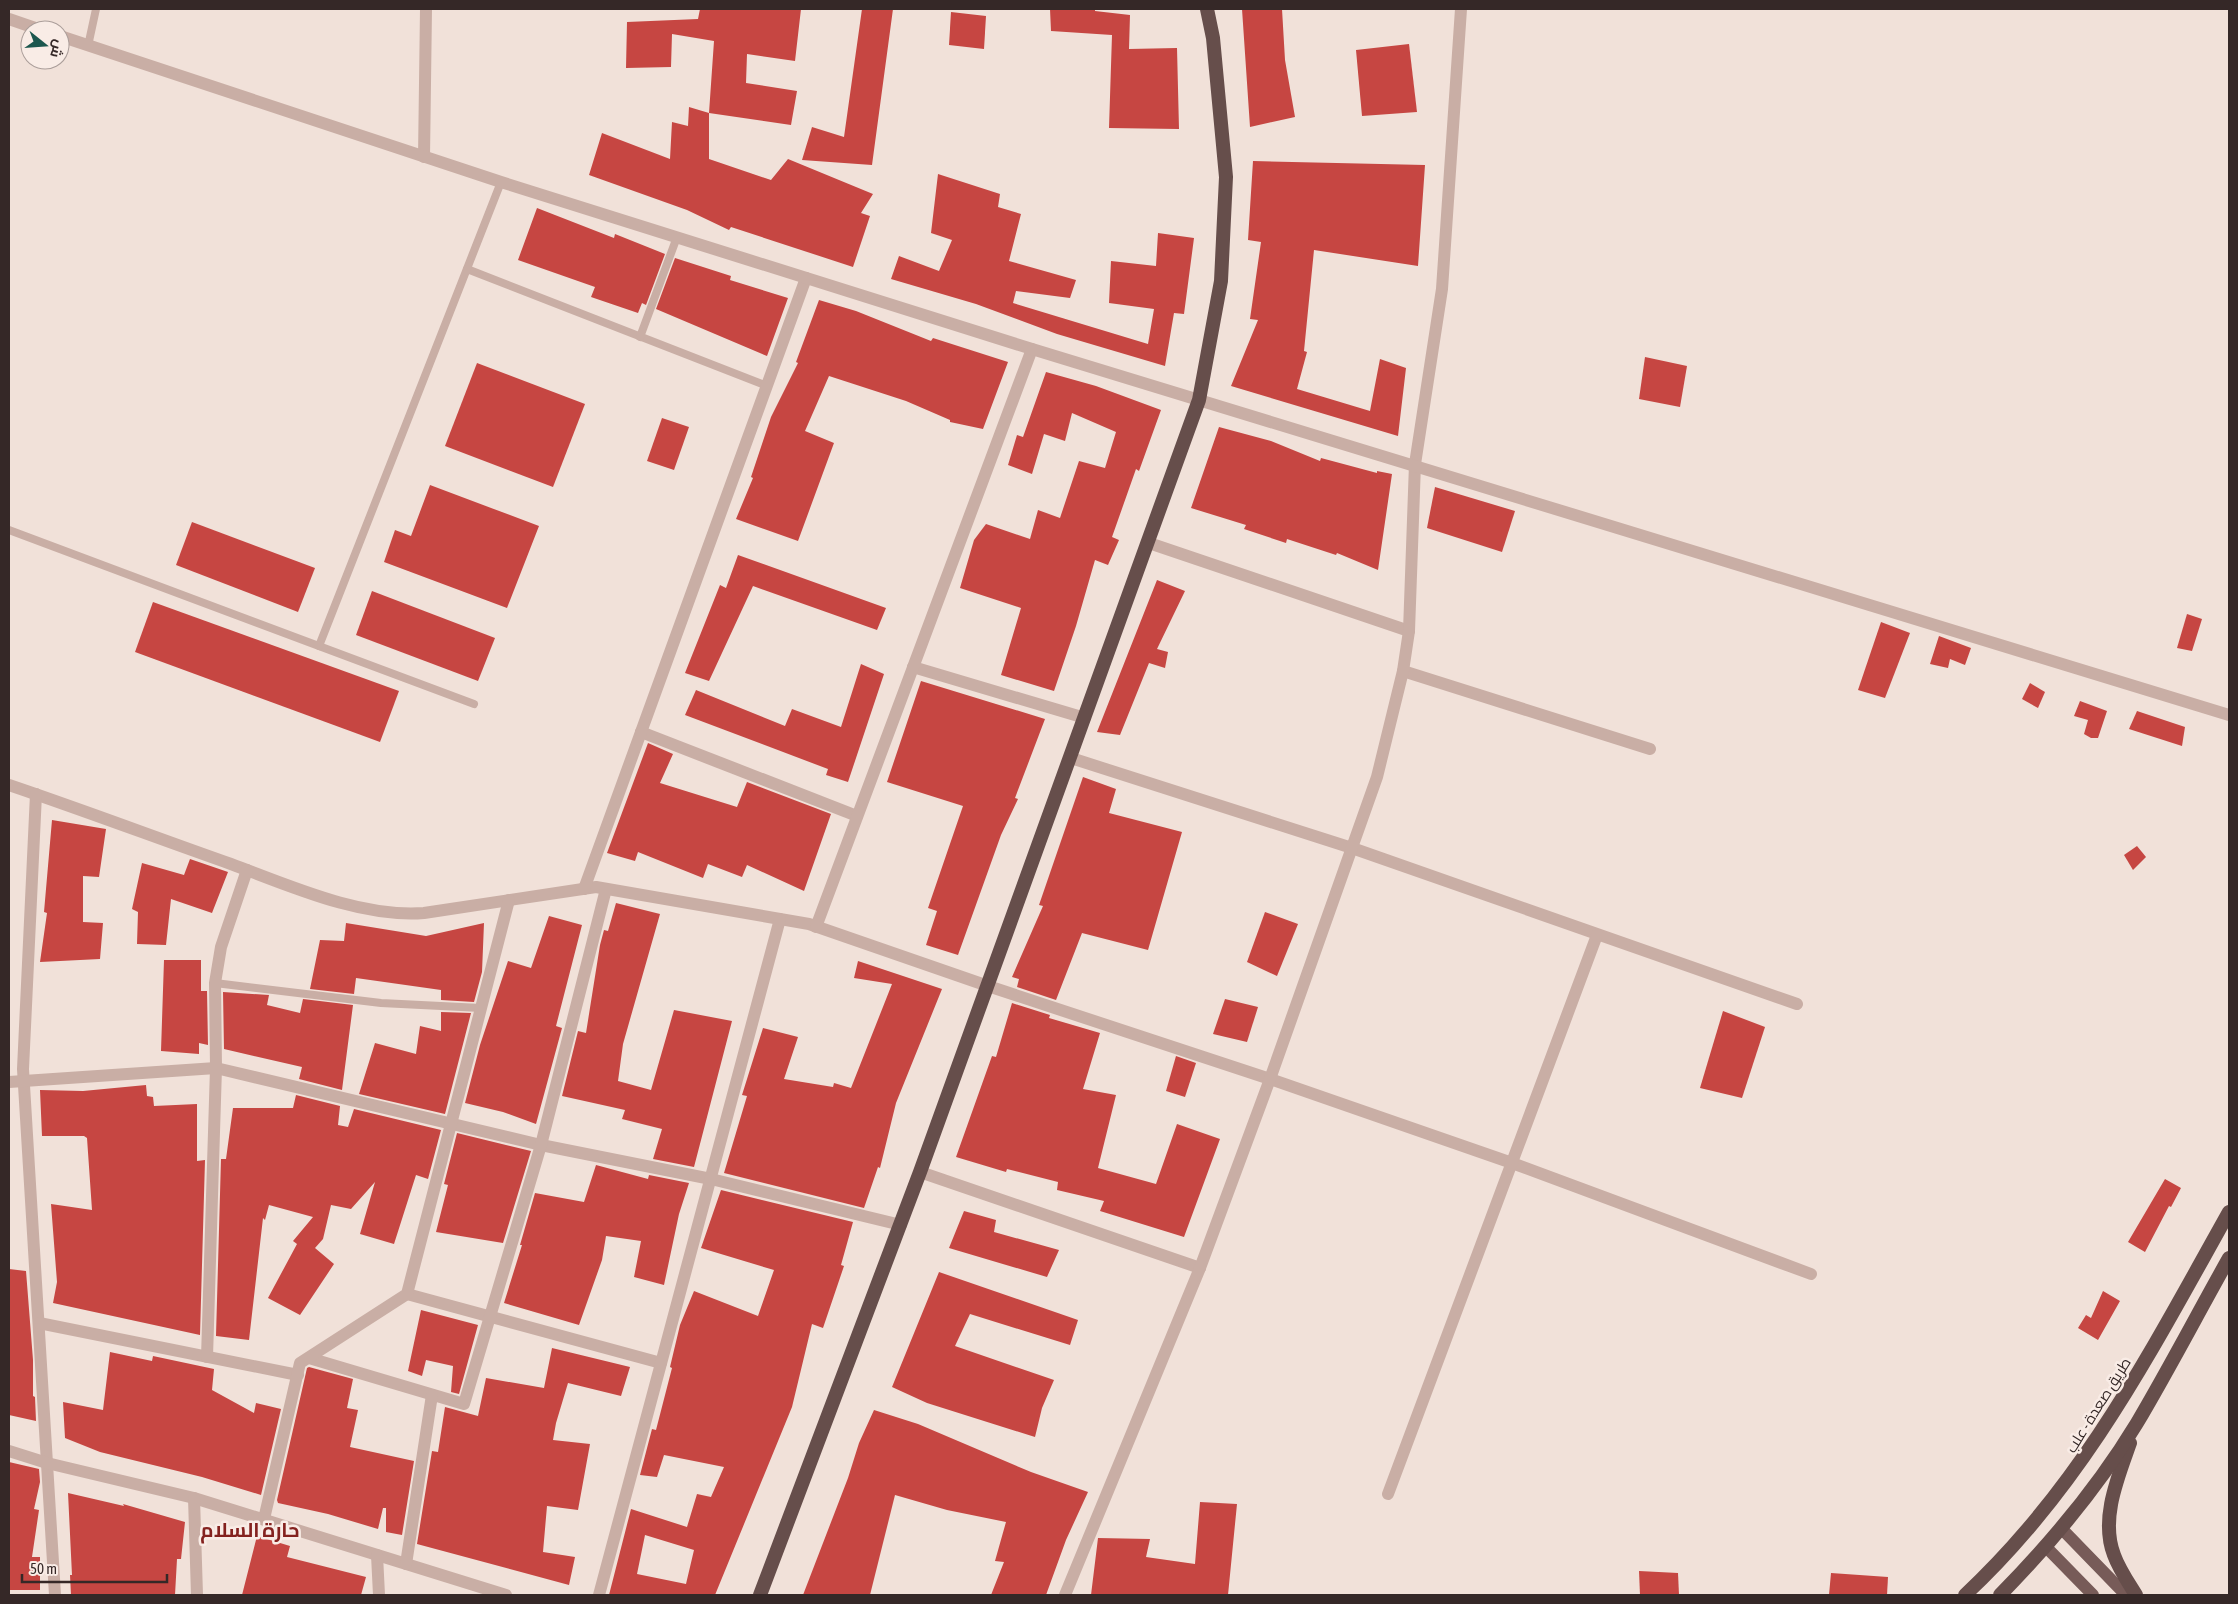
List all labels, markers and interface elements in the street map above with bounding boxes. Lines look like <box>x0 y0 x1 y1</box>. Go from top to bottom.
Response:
north arrow <box>20 20 70 70</box>
text: ش <box>46 38 68 60</box>
street label: طريق صعدة - علب <box>2062 1354 2136 1457</box>
district label: حارة السلام <box>200 1518 300 1544</box>
scale bar <box>22 1552 168 1584</box>
text: 50 m <box>30 1560 57 1577</box>

